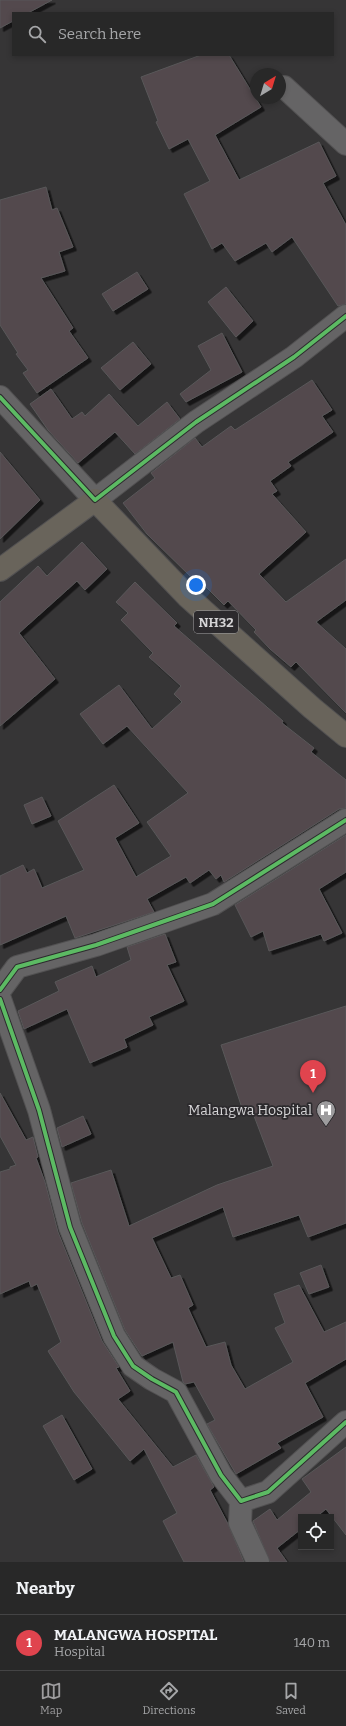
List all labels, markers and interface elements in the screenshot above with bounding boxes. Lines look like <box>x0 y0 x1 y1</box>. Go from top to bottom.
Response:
search box <box>12 12 334 56</box>
icon: search <box>26 23 48 45</box>
text: Search here <box>58 25 141 43</box>
north arrow <box>250 68 286 104</box>
your location <box>186 575 206 595</box>
road number: NH32 <box>194 611 238 633</box>
pin: 1 <box>300 1060 326 1093</box>
hospital icon: Malangwa Hospital <box>315 1099 337 1127</box>
place label: Malangwa Hospital <box>188 1102 312 1119</box>
map controls <box>298 1514 334 1550</box>
button: locate <box>298 1514 334 1550</box>
text: Nearby <box>16 1578 75 1599</box>
text: MALANGWA HOSPITAL <box>54 1626 217 1644</box>
text: 1 <box>26 1635 32 1650</box>
text: 140 m <box>294 1635 330 1650</box>
text: Hospital <box>54 1644 105 1659</box>
tab: Map <box>40 1680 62 1717</box>
tab: Directions <box>143 1680 195 1717</box>
tab: Saved <box>276 1680 306 1717</box>

